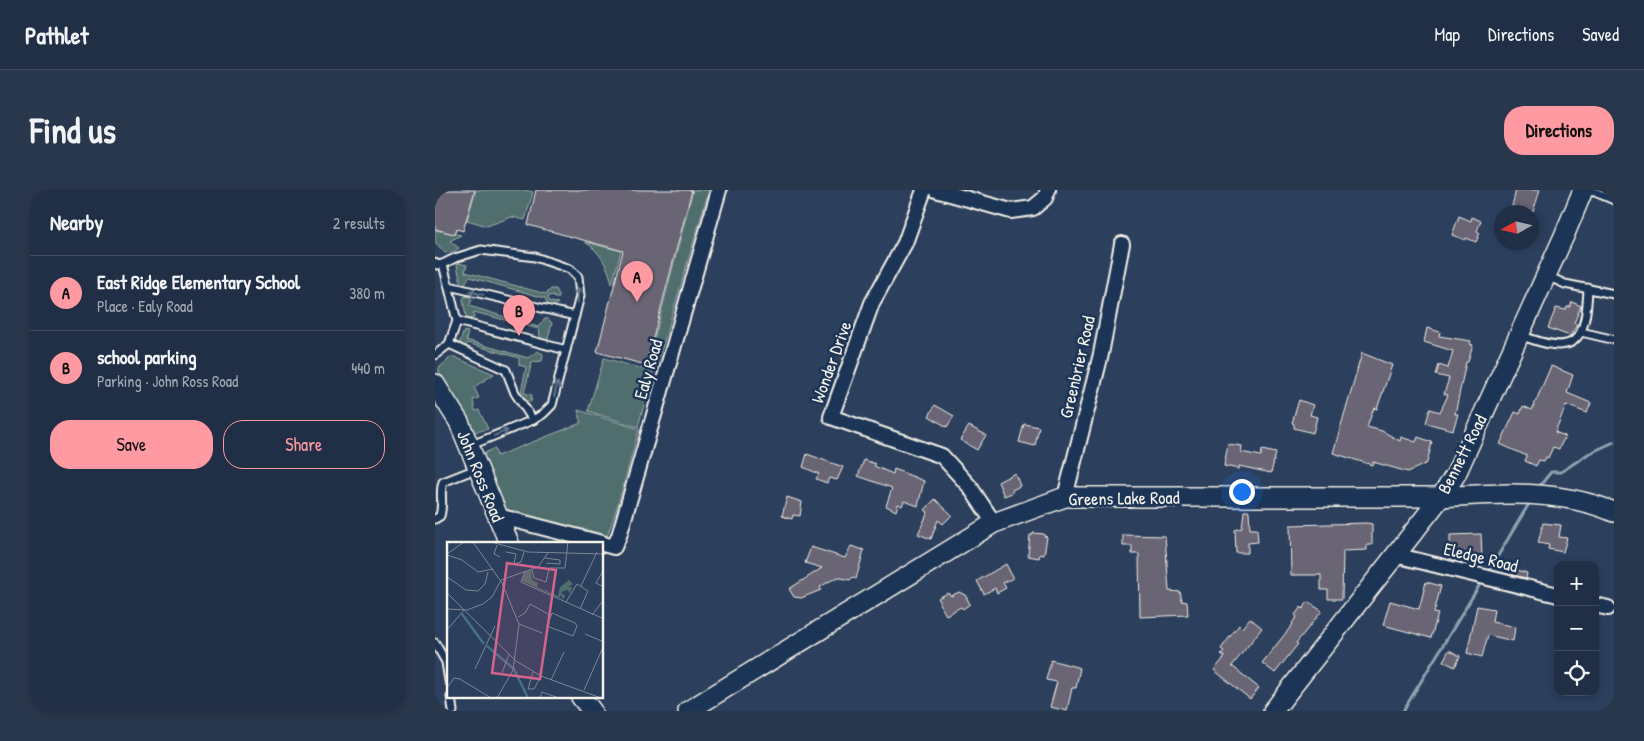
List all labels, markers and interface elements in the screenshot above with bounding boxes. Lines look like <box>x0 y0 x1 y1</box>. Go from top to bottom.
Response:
text: Pathlet <box>25 19 88 51</box>
text: Map <box>1435 22 1460 47</box>
text: Directions <box>1488 22 1554 47</box>
text: Saved <box>1582 22 1619 47</box>
button: Directions <box>1504 106 1614 155</box>
text: Find us <box>30 107 116 154</box>
north arrow <box>1494 205 1539 250</box>
text: Nearby <box>50 208 103 237</box>
text: 2 results <box>333 212 385 234</box>
pin: A <box>621 261 653 302</box>
text: East Ridge Elementary School <box>97 269 300 295</box>
text: A <box>62 282 70 304</box>
text: 380 m <box>349 282 385 304</box>
one-way arrow <box>469 288 485 297</box>
one-way arrow <box>574 288 583 304</box>
text: Place · Ealy Road <box>97 295 193 317</box>
pin: B <box>503 295 535 336</box>
street label: Greenbrier Road <box>1053 313 1101 421</box>
street label: Wonder Drive <box>805 318 857 406</box>
street label: Ealy Road <box>628 336 668 402</box>
text: school parking <box>97 344 196 370</box>
text: B <box>62 357 70 379</box>
text: 440 m <box>351 357 385 379</box>
text: Parking · John Ross Road <box>97 370 238 392</box>
one-way arrow <box>552 382 561 398</box>
street label: Bennett Road <box>1431 410 1493 498</box>
button: Save <box>50 420 213 469</box>
button: Share <box>223 420 385 469</box>
street label: John Ross Road <box>451 426 511 526</box>
one-way arrow <box>493 428 508 438</box>
your location <box>1229 479 1255 505</box>
street label: Greens Lake Road <box>1068 485 1180 511</box>
street label: Eledge Road <box>1441 536 1521 578</box>
inset map <box>447 542 604 698</box>
map controls <box>1554 561 1599 696</box>
button: + <box>1554 561 1599 606</box>
button: − <box>1554 606 1599 651</box>
button: locate <box>1554 651 1599 696</box>

